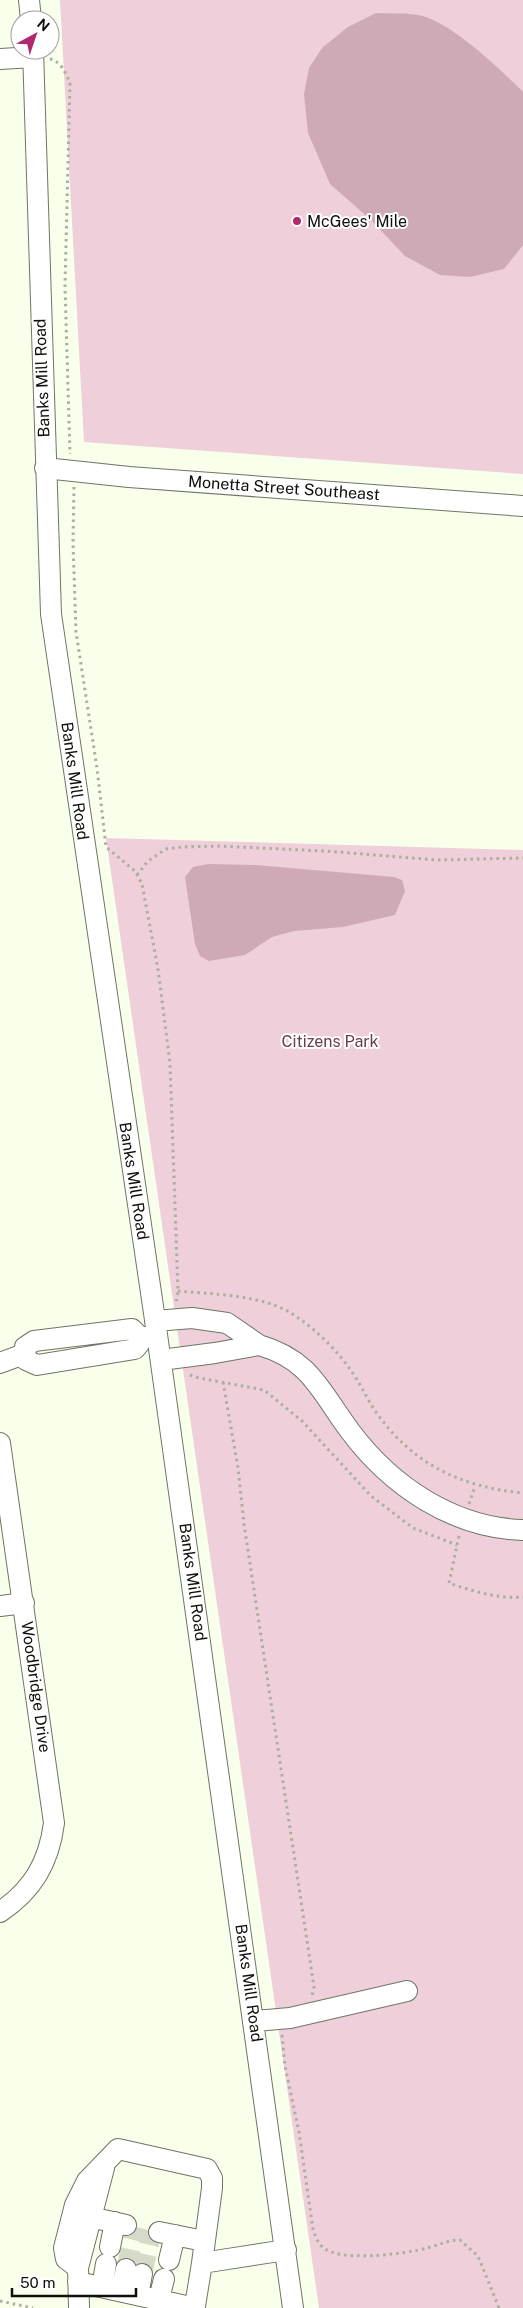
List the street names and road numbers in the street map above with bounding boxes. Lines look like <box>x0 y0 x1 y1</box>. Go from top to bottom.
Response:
street label: Banks Mill Road <box>30 318 54 438</box>
street label: Monetta Street Southeast <box>187 472 381 504</box>
street label: Banks Mill Road <box>57 721 93 841</box>
street label: Banks Mill Road <box>115 1121 153 1241</box>
street label: Banks Mill Road <box>175 1522 211 1642</box>
street label: Woodbridge Drive <box>17 1620 55 1754</box>
street label: Banks Mill Road <box>231 1923 267 2043</box>

